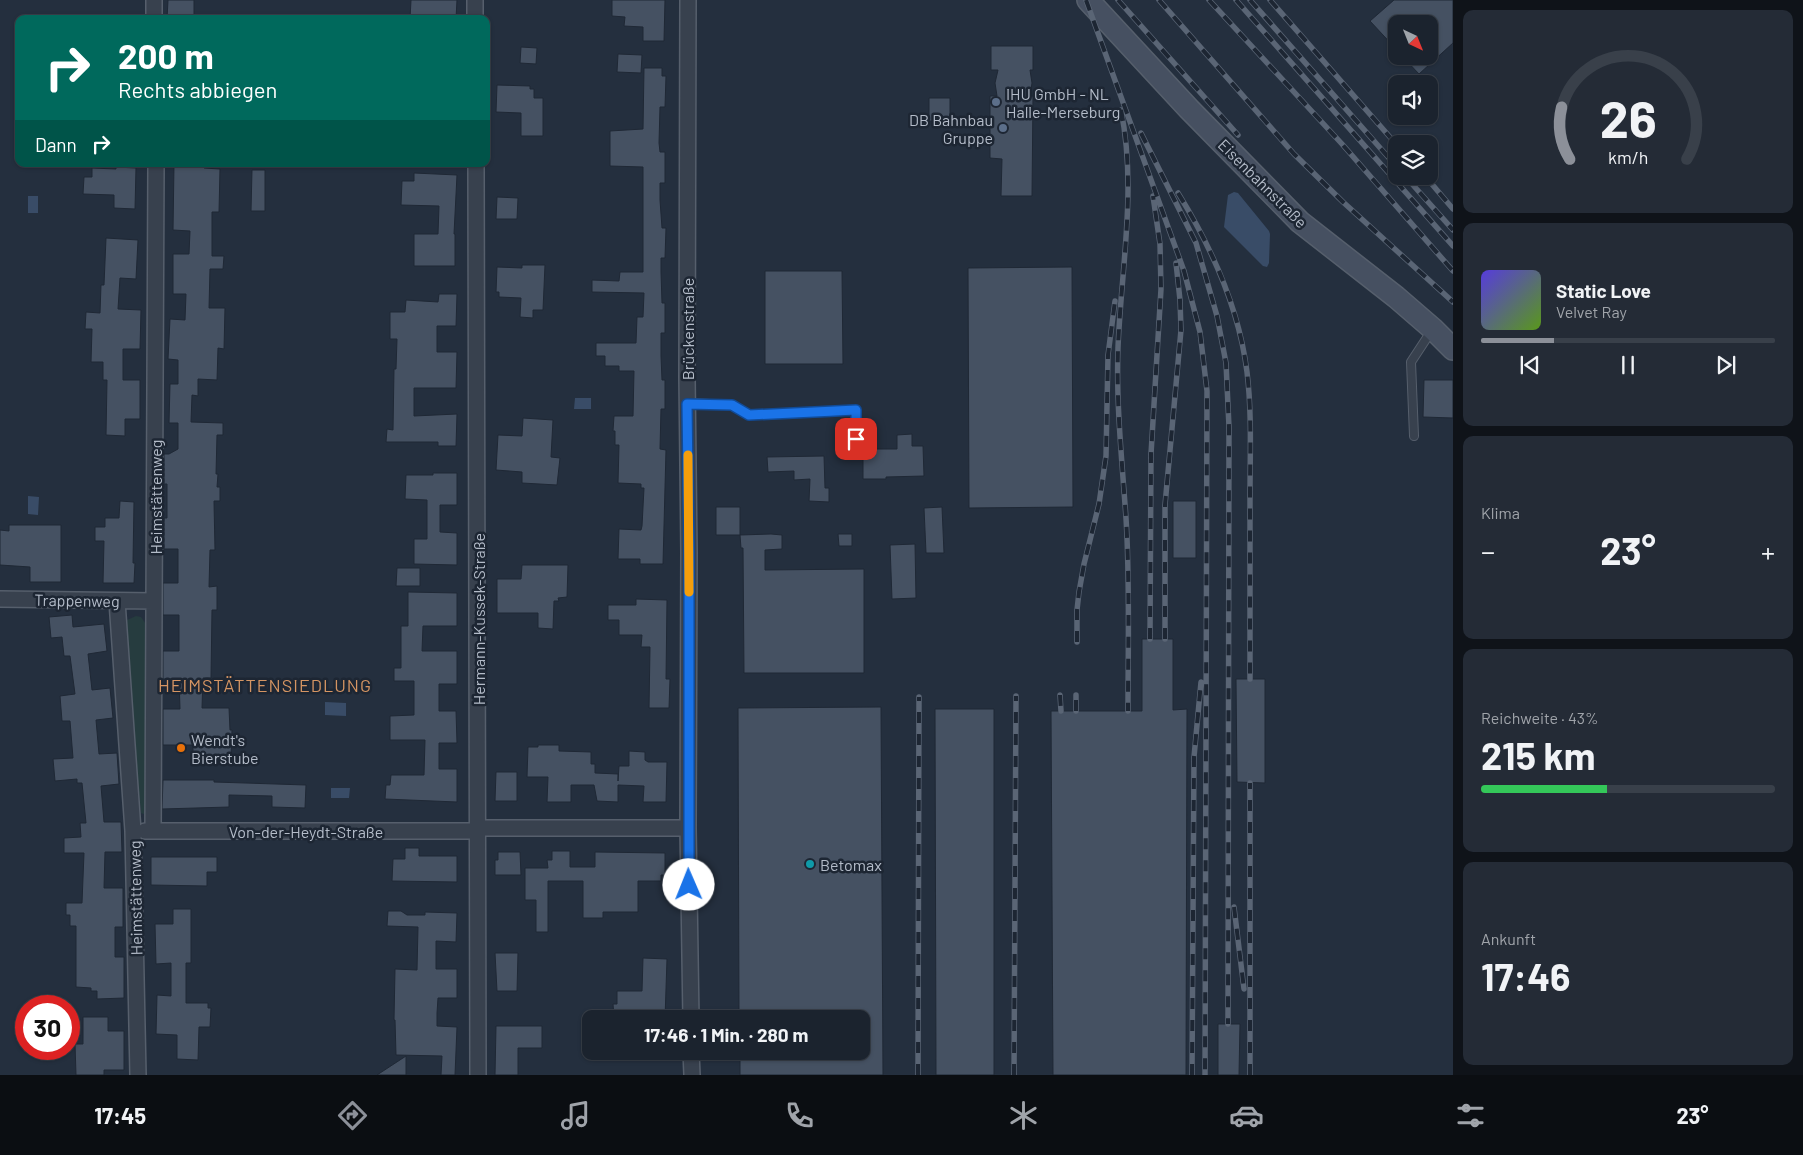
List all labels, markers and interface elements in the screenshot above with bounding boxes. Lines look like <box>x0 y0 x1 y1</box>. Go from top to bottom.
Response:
north arrow <box>1388 15 1438 65</box>
map controls <box>1388 15 1438 185</box>
text: 200 m <box>118 34 214 76</box>
icon: right <box>35 35 100 100</box>
button: sound <box>1388 75 1438 125</box>
text: Rechts abbiegen <box>118 76 277 102</box>
place label: IHU GmbH - NL Halle-Merseburg <box>1006 84 1120 121</box>
text: 26 <box>1599 86 1657 148</box>
marker: IHU GmbH - NL Halle-Merseburg <box>990 96 1002 108</box>
place label: DB Bahnbau Gruppe <box>909 110 993 147</box>
marker: DB Bahnbau Gruppe <box>997 122 1009 134</box>
icon: right <box>87 130 115 158</box>
text: Dann <box>35 133 77 156</box>
street label: Eisenbahnstraße <box>1215 135 1311 231</box>
button: layers <box>1388 135 1438 185</box>
text: km/h <box>1608 146 1648 168</box>
street label: Brückenstraße <box>678 278 697 380</box>
text: Static Love <box>1556 279 1651 302</box>
text: Velvet Ray <box>1556 302 1627 321</box>
icon: previous <box>1516 351 1544 379</box>
icon: pause <box>1614 351 1642 379</box>
icon: next <box>1712 351 1740 379</box>
pin <box>835 418 877 460</box>
icon: arrive <box>842 425 870 453</box>
street label: Heimstättenweg <box>146 440 165 554</box>
text: Klima <box>1481 503 1520 522</box>
text: 23° <box>1600 527 1656 573</box>
street label: Hermann-Kussek-Straße <box>469 533 488 705</box>
text: − <box>1481 534 1495 568</box>
text: + <box>1761 534 1775 568</box>
street label: Trappenweg <box>34 590 120 610</box>
district label: HEIMSTÄTTENSIEDLUNG <box>158 674 372 696</box>
text: Reichweite · 43% <box>1481 708 1599 727</box>
place label: Wendt's Bierstube <box>191 730 259 767</box>
text: 215 km <box>1481 732 1596 778</box>
marker: Wendt's Bierstube <box>175 742 187 754</box>
street label: Von-der-Heydt-Straße <box>229 822 383 841</box>
street label: Heimstättenweg <box>125 840 145 956</box>
place label: Betomax <box>820 855 882 874</box>
position arrow <box>662 858 714 910</box>
marker: Betomax <box>804 858 816 870</box>
text: Ankunft <box>1481 929 1536 948</box>
text: 17:46 <box>1481 953 1571 999</box>
speed limit sign: 30 <box>15 995 80 1060</box>
text: 17:46 · 1 Min. · 280 m <box>644 1023 808 1046</box>
icon: directions <box>335 1098 370 1133</box>
icon: music <box>558 1098 593 1133</box>
icon: phone <box>782 1098 817 1133</box>
icon: climate <box>1006 1098 1041 1133</box>
icon: car <box>1229 1098 1264 1133</box>
icon: filters <box>1453 1098 1488 1133</box>
text: 17:45 <box>94 1102 146 1128</box>
text: 23° <box>1676 1102 1709 1128</box>

